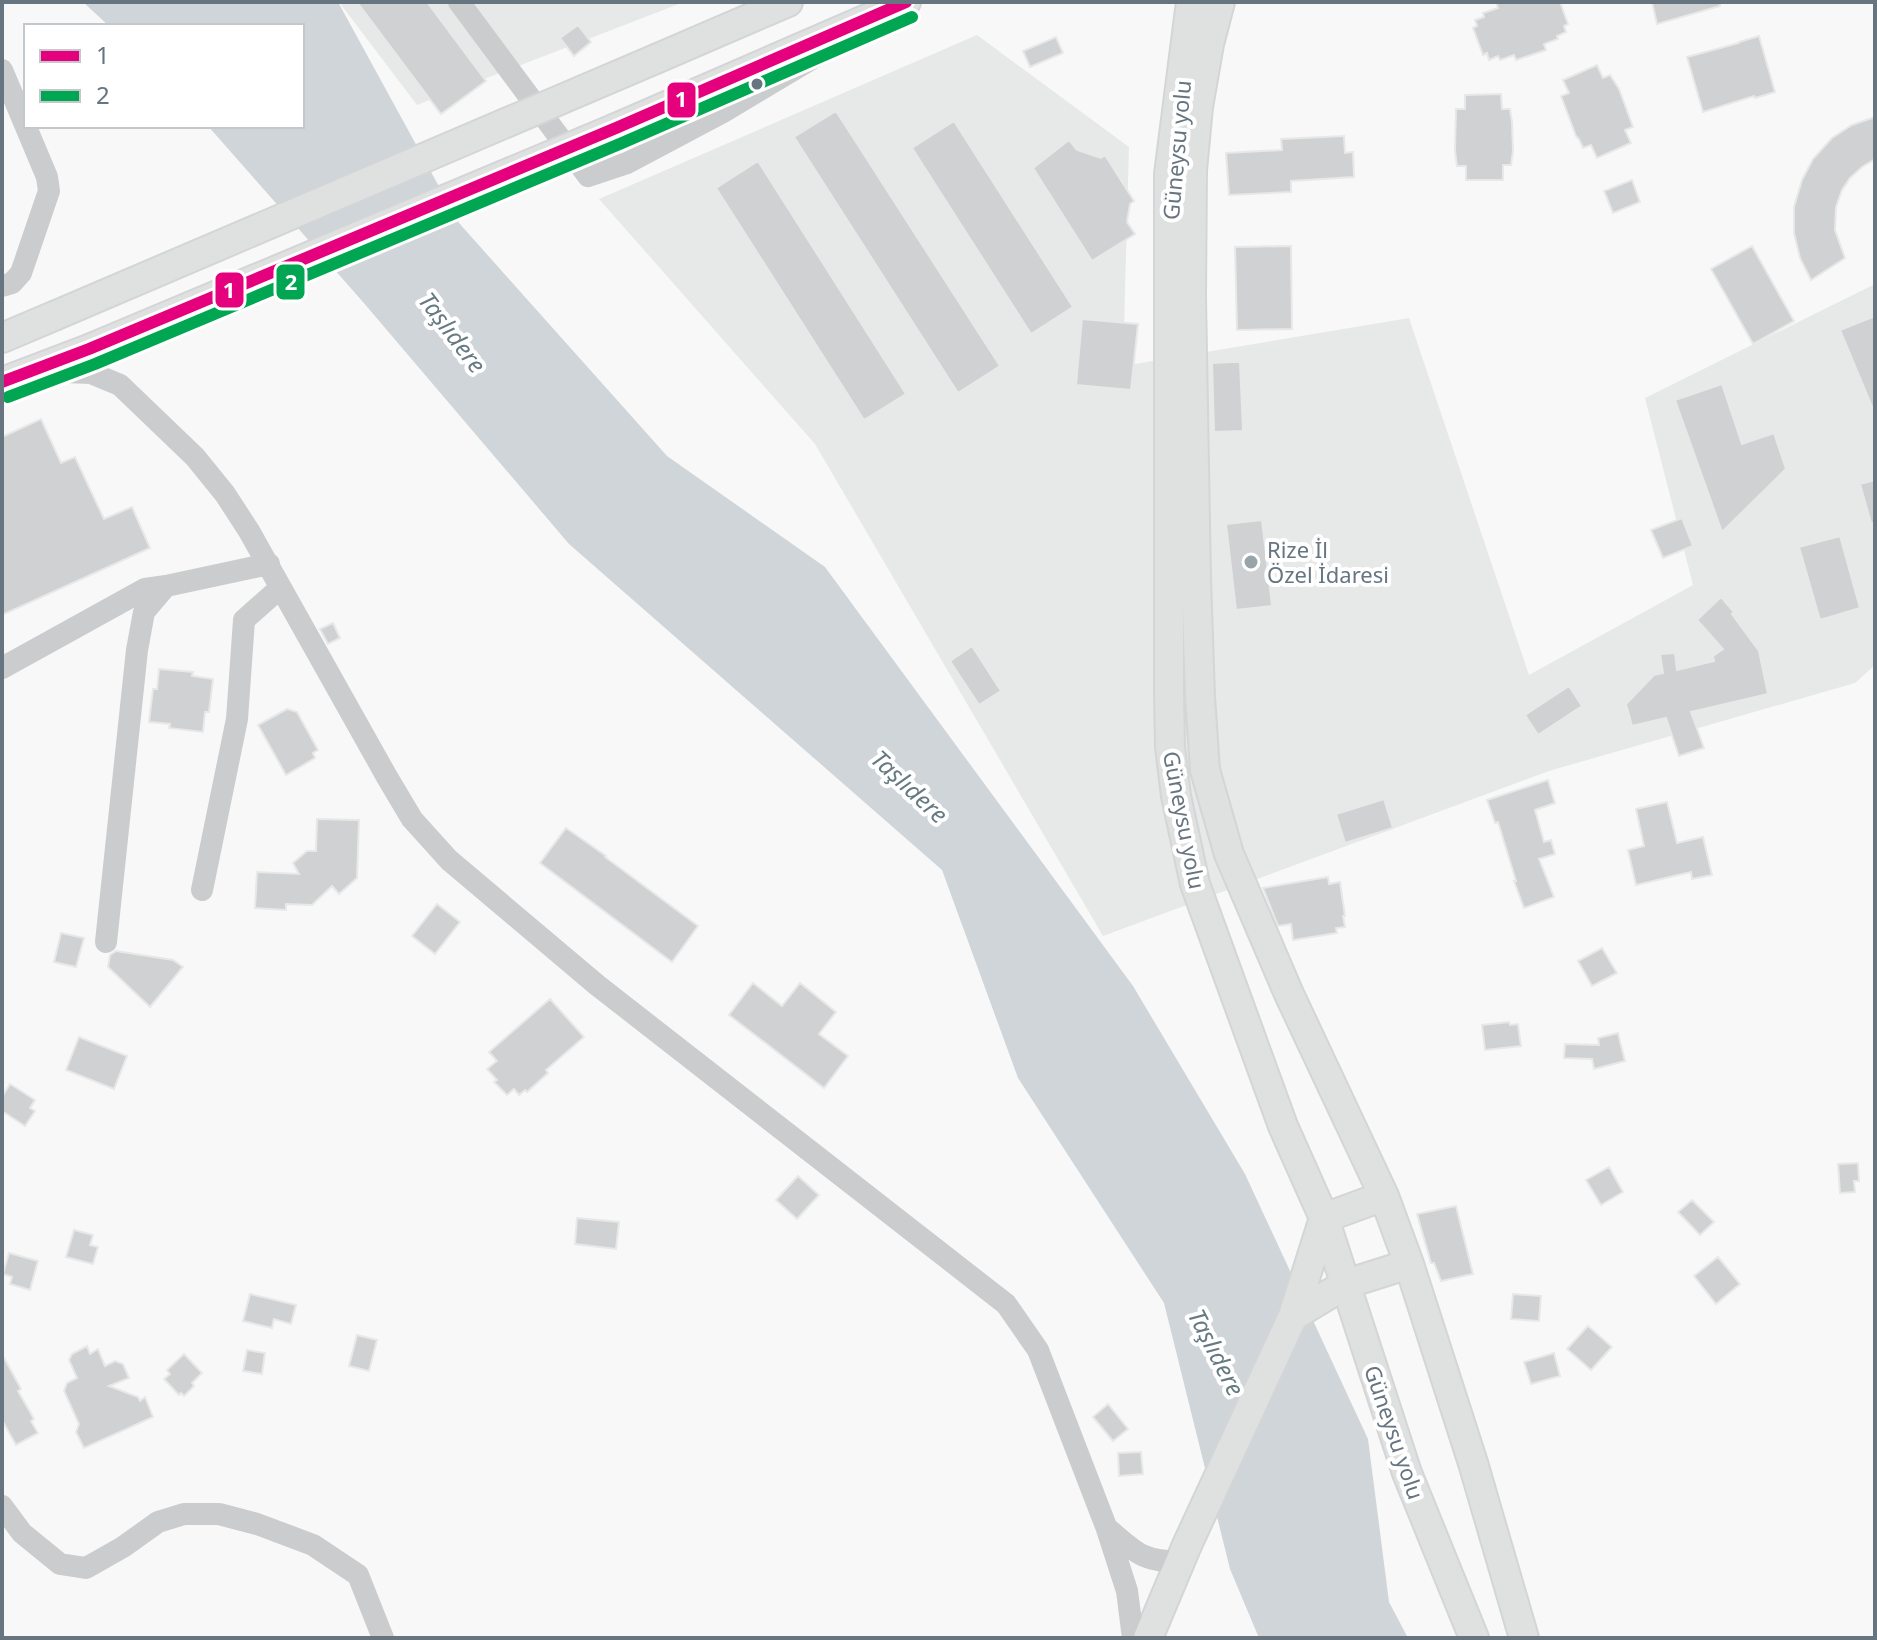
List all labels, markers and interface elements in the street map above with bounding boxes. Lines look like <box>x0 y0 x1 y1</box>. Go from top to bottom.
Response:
legend <box>24 24 304 128</box>
text: 1 <box>96 38 110 71</box>
unlabelled marker <box>749 76 765 92</box>
text: 2 <box>96 78 110 111</box>
street label: Güneysu yolu <box>1155 79 1197 221</box>
line badge: 1 <box>666 81 697 119</box>
text: 1 <box>675 83 687 113</box>
line badge: 2 <box>275 263 306 301</box>
text: 2 <box>285 266 297 296</box>
line badge: 1 <box>214 271 245 309</box>
text: 1 <box>223 274 235 304</box>
water label: Taşlıdere <box>412 285 494 379</box>
place label: Rize İl Özel İdaresi <box>1267 534 1389 589</box>
marker: Rize İl Özel İdaresi <box>1242 553 1260 571</box>
water label: Taşlıdere <box>865 742 955 830</box>
street label: Güneysu yolu <box>1157 748 1213 892</box>
water label: Taşlıdere <box>1181 1303 1253 1401</box>
street label: Güneysu yolu <box>1358 1361 1432 1503</box>

